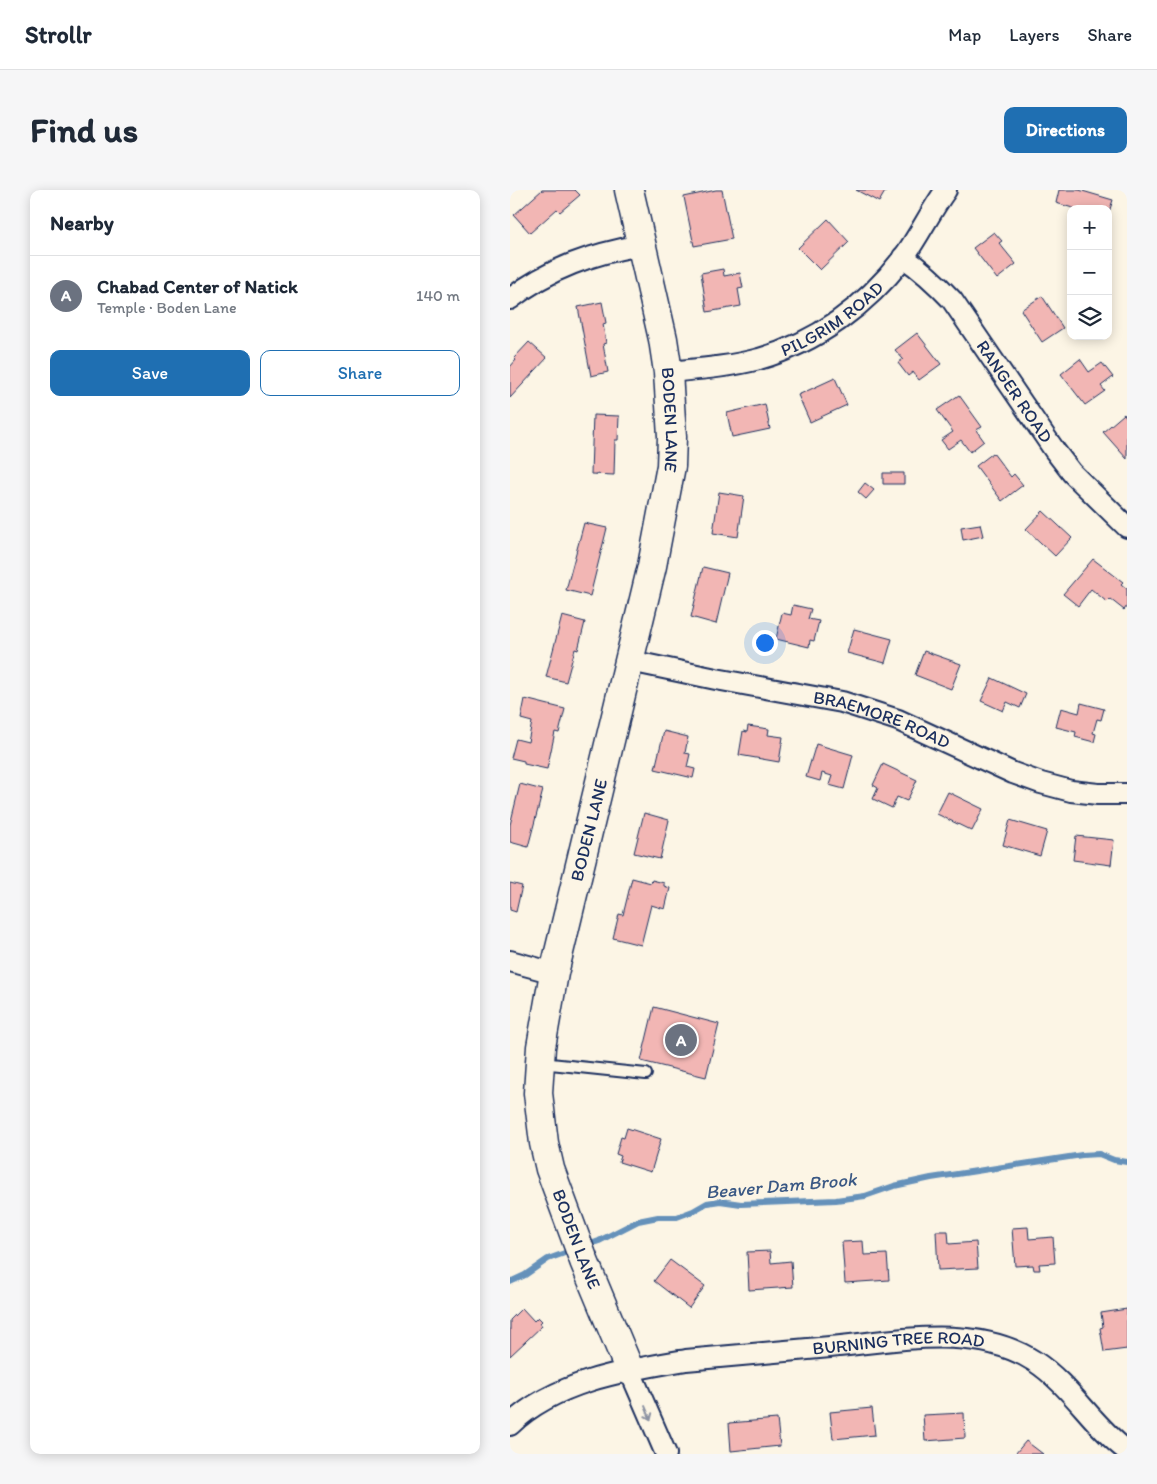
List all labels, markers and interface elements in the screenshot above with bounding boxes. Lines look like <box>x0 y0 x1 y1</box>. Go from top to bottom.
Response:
text: Strollr <box>25 20 91 49</box>
text: Map <box>948 24 981 46</box>
text: Layers <box>1009 24 1059 46</box>
text: Share <box>1087 24 1132 46</box>
button: Directions <box>1004 107 1127 153</box>
text: Find us <box>30 109 138 151</box>
map controls <box>1067 205 1112 340</box>
button: + <box>1067 205 1112 250</box>
text: Nearby <box>50 210 114 235</box>
button: − <box>1067 250 1112 295</box>
text: Chabad Center of Natick <box>97 275 298 298</box>
street label: PILGRIM ROAD <box>777 277 888 361</box>
text: A <box>61 286 71 305</box>
text: 140 m <box>416 286 460 305</box>
button: layers <box>1067 295 1112 340</box>
text: Temple · Boden Lane <box>97 298 237 317</box>
street label: RANGER ROAD <box>972 336 1057 447</box>
button: Save <box>50 350 250 396</box>
button: Share <box>260 350 460 396</box>
street label: BODEN LANE <box>657 367 683 474</box>
your location <box>752 630 778 656</box>
street label: BRAEMORE ROAD <box>812 686 954 754</box>
street label: BODEN LANE <box>566 776 612 884</box>
pin: A <box>665 1021 697 1059</box>
water label: Beaver Dam Brook <box>705 1167 859 1204</box>
street label: BODEN LANE <box>547 1186 606 1292</box>
street label: BURNING TREE ROAD <box>812 1326 986 1359</box>
one-way arrow <box>643 1405 653 1420</box>

